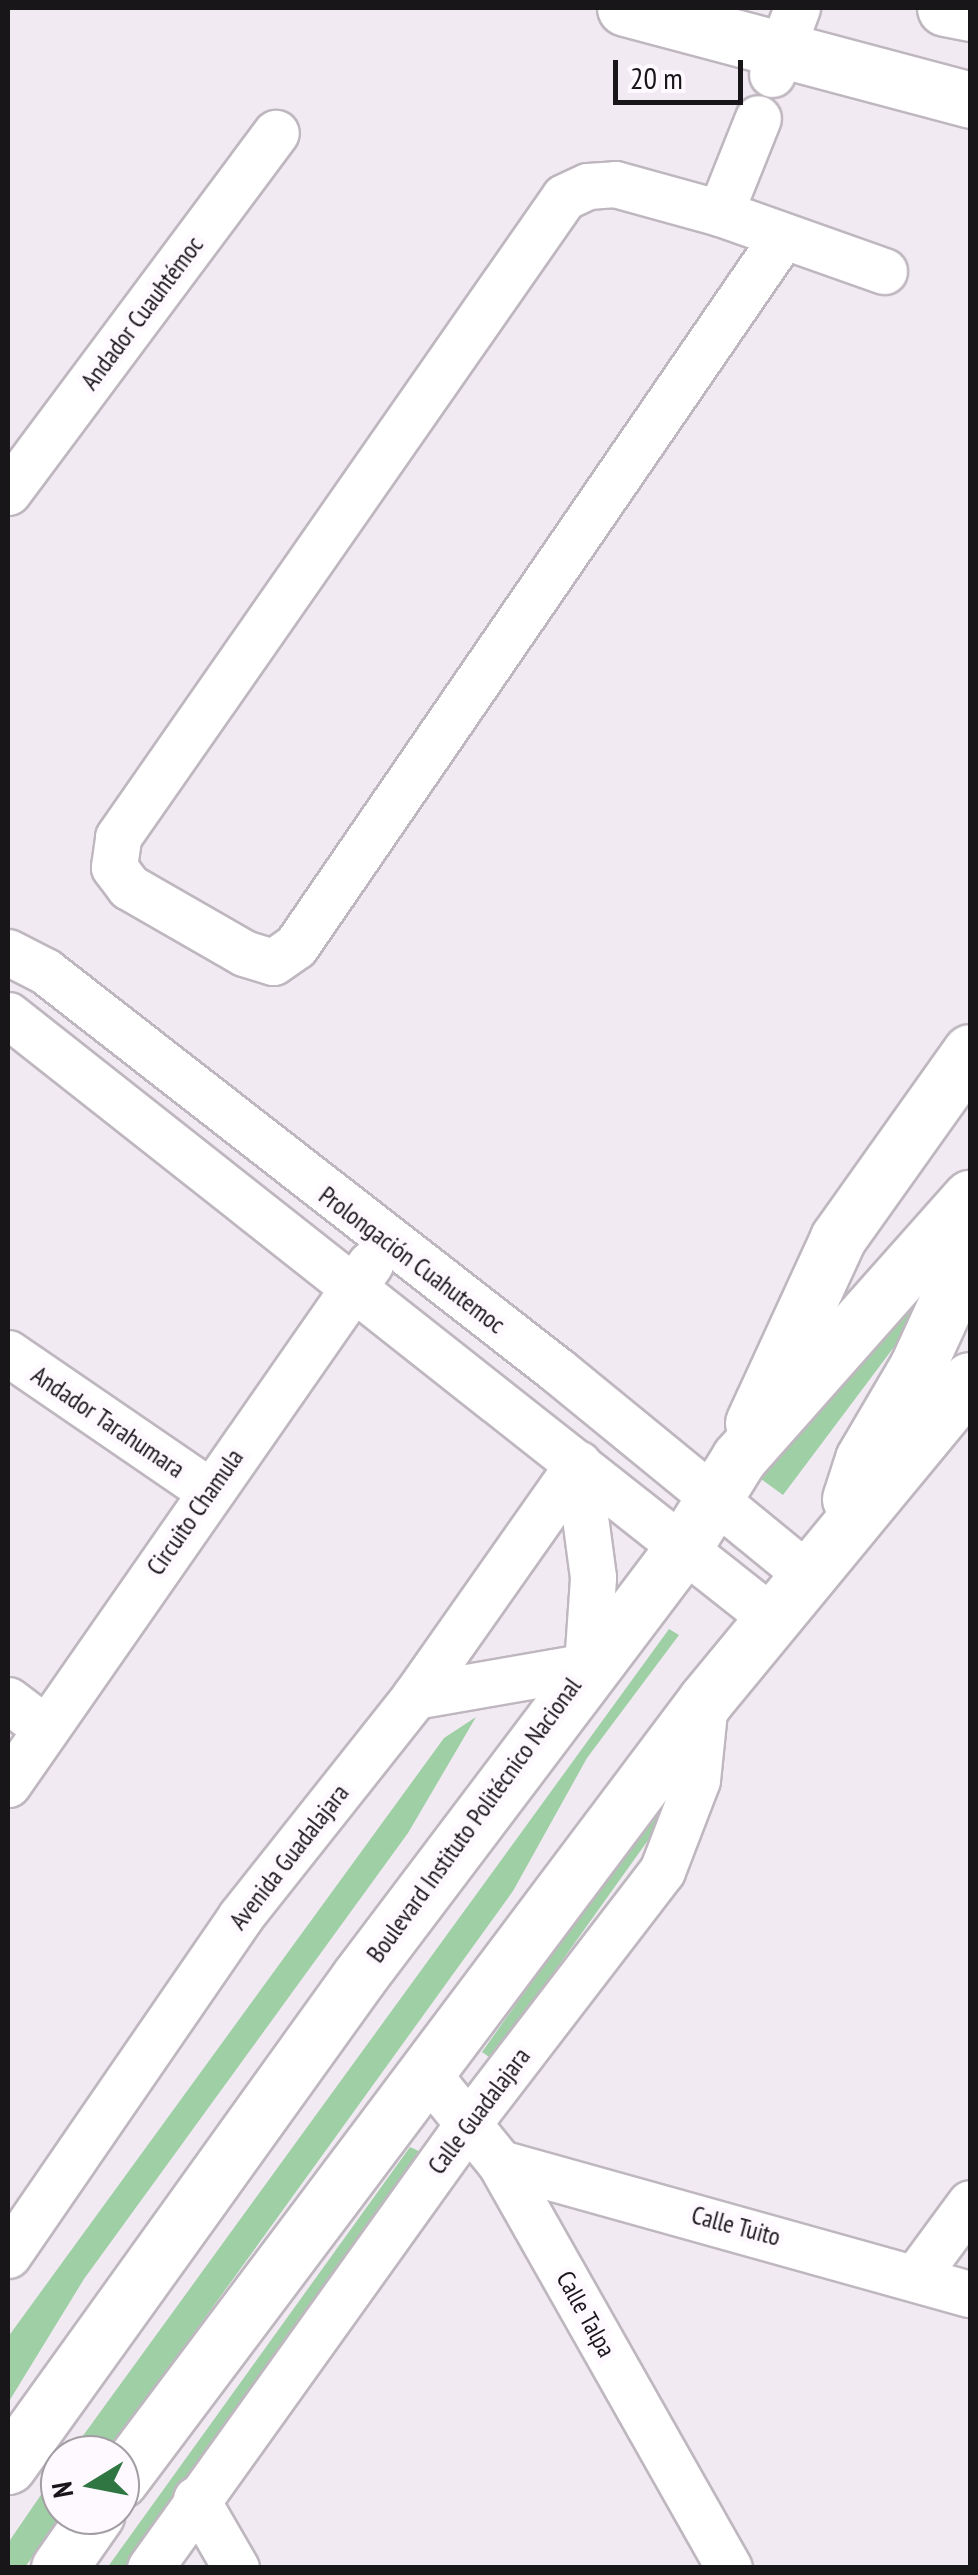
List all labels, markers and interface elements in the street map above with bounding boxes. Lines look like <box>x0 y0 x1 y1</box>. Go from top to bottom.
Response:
scale bar <box>618 40 748 102</box>
text: 20 m <box>630 58 683 97</box>
street label: Andador Cuauhtémoc <box>75 230 209 396</box>
street label: Prolongación Cuahutemoc <box>313 1180 511 1340</box>
street label: Andador Tarahumara <box>26 1360 190 1484</box>
street label: Circuito Chamula <box>141 1443 249 1581</box>
street label: Boulevard Instituto Politécnico Nacional <box>361 1672 587 1968</box>
street label: Avenida Guadalajara <box>223 1779 355 1935</box>
street label: Calle Guadalajara <box>422 2042 536 2180</box>
street label: Calle Tuito <box>688 2200 784 2252</box>
street label: Calle Talpa <box>550 2266 622 2362</box>
north arrow <box>40 2435 140 2535</box>
text: N <box>42 2479 81 2501</box>

